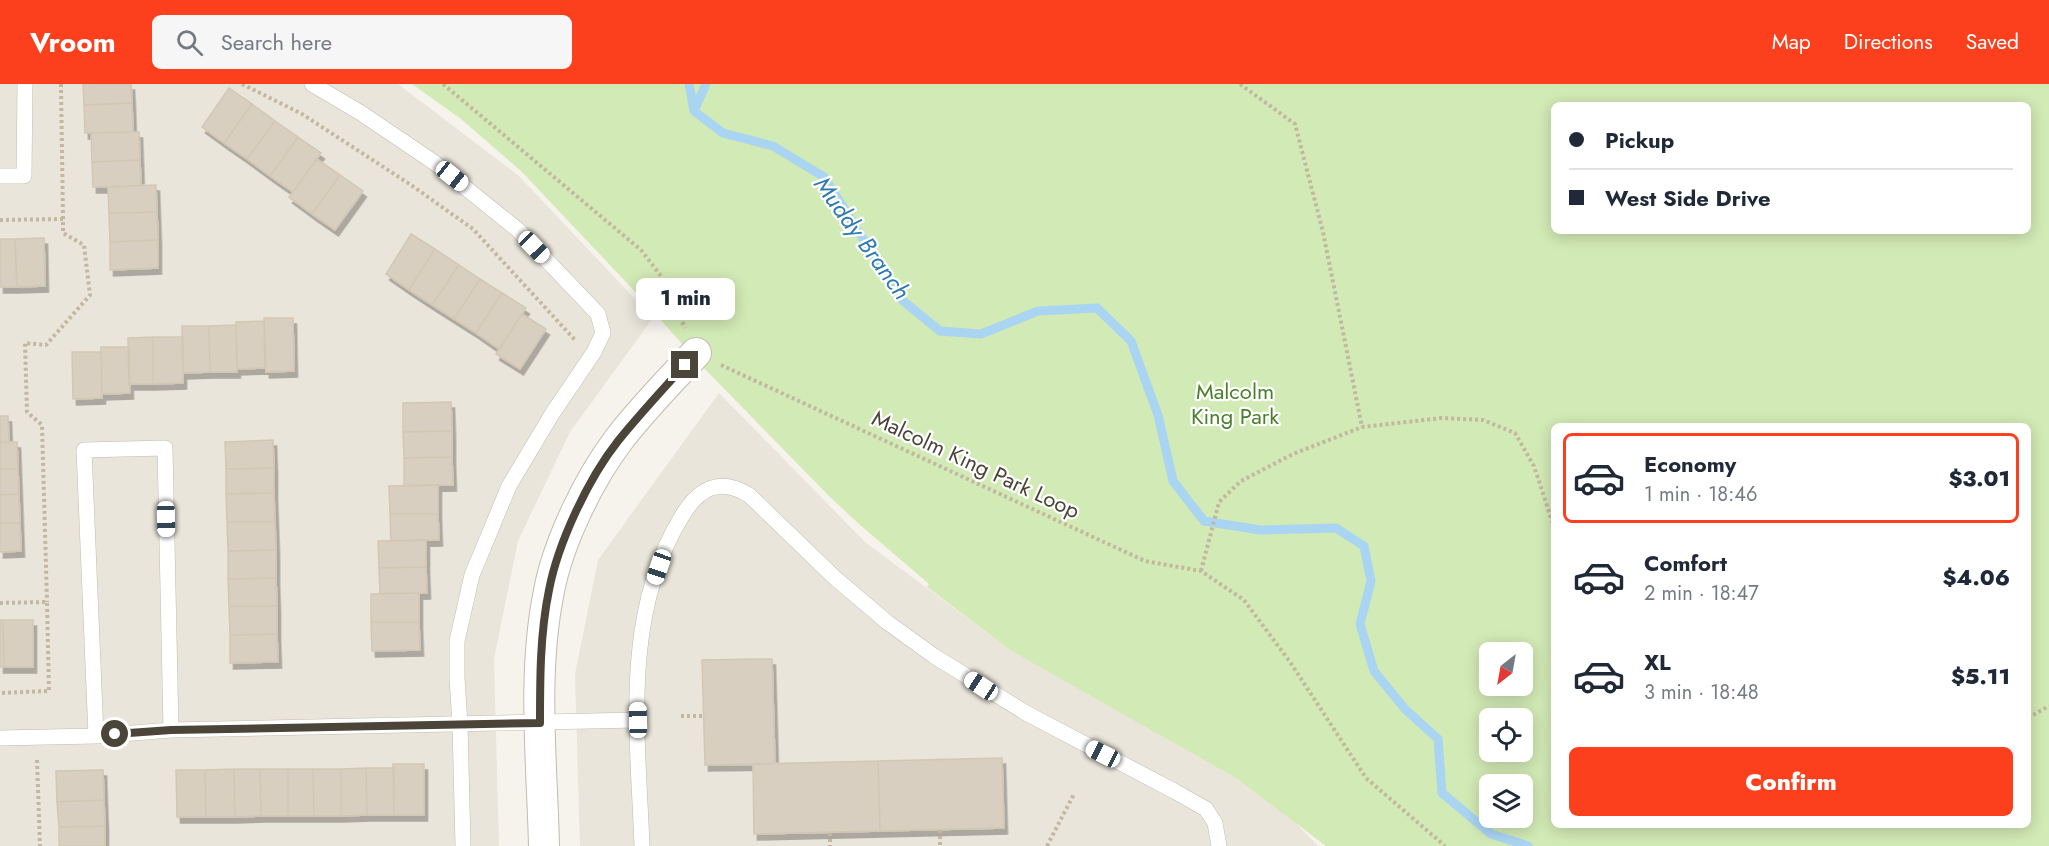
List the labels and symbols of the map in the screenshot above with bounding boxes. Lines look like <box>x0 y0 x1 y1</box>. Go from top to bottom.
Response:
car <box>432 158 472 194</box>
water label: Muddy Branch <box>806 169 919 307</box>
car <box>515 228 553 266</box>
callout: 1 min <box>636 278 734 320</box>
route end <box>671 351 698 378</box>
park label: Malcolm King Park <box>1191 375 1279 432</box>
street label: Malcolm King Park Loop <box>867 402 1085 526</box>
car <box>157 501 175 537</box>
car <box>645 547 673 587</box>
north arrow <box>1479 642 1533 696</box>
car <box>961 669 1001 703</box>
car <box>629 702 647 738</box>
route start <box>101 720 128 747</box>
car <box>1083 738 1123 770</box>

